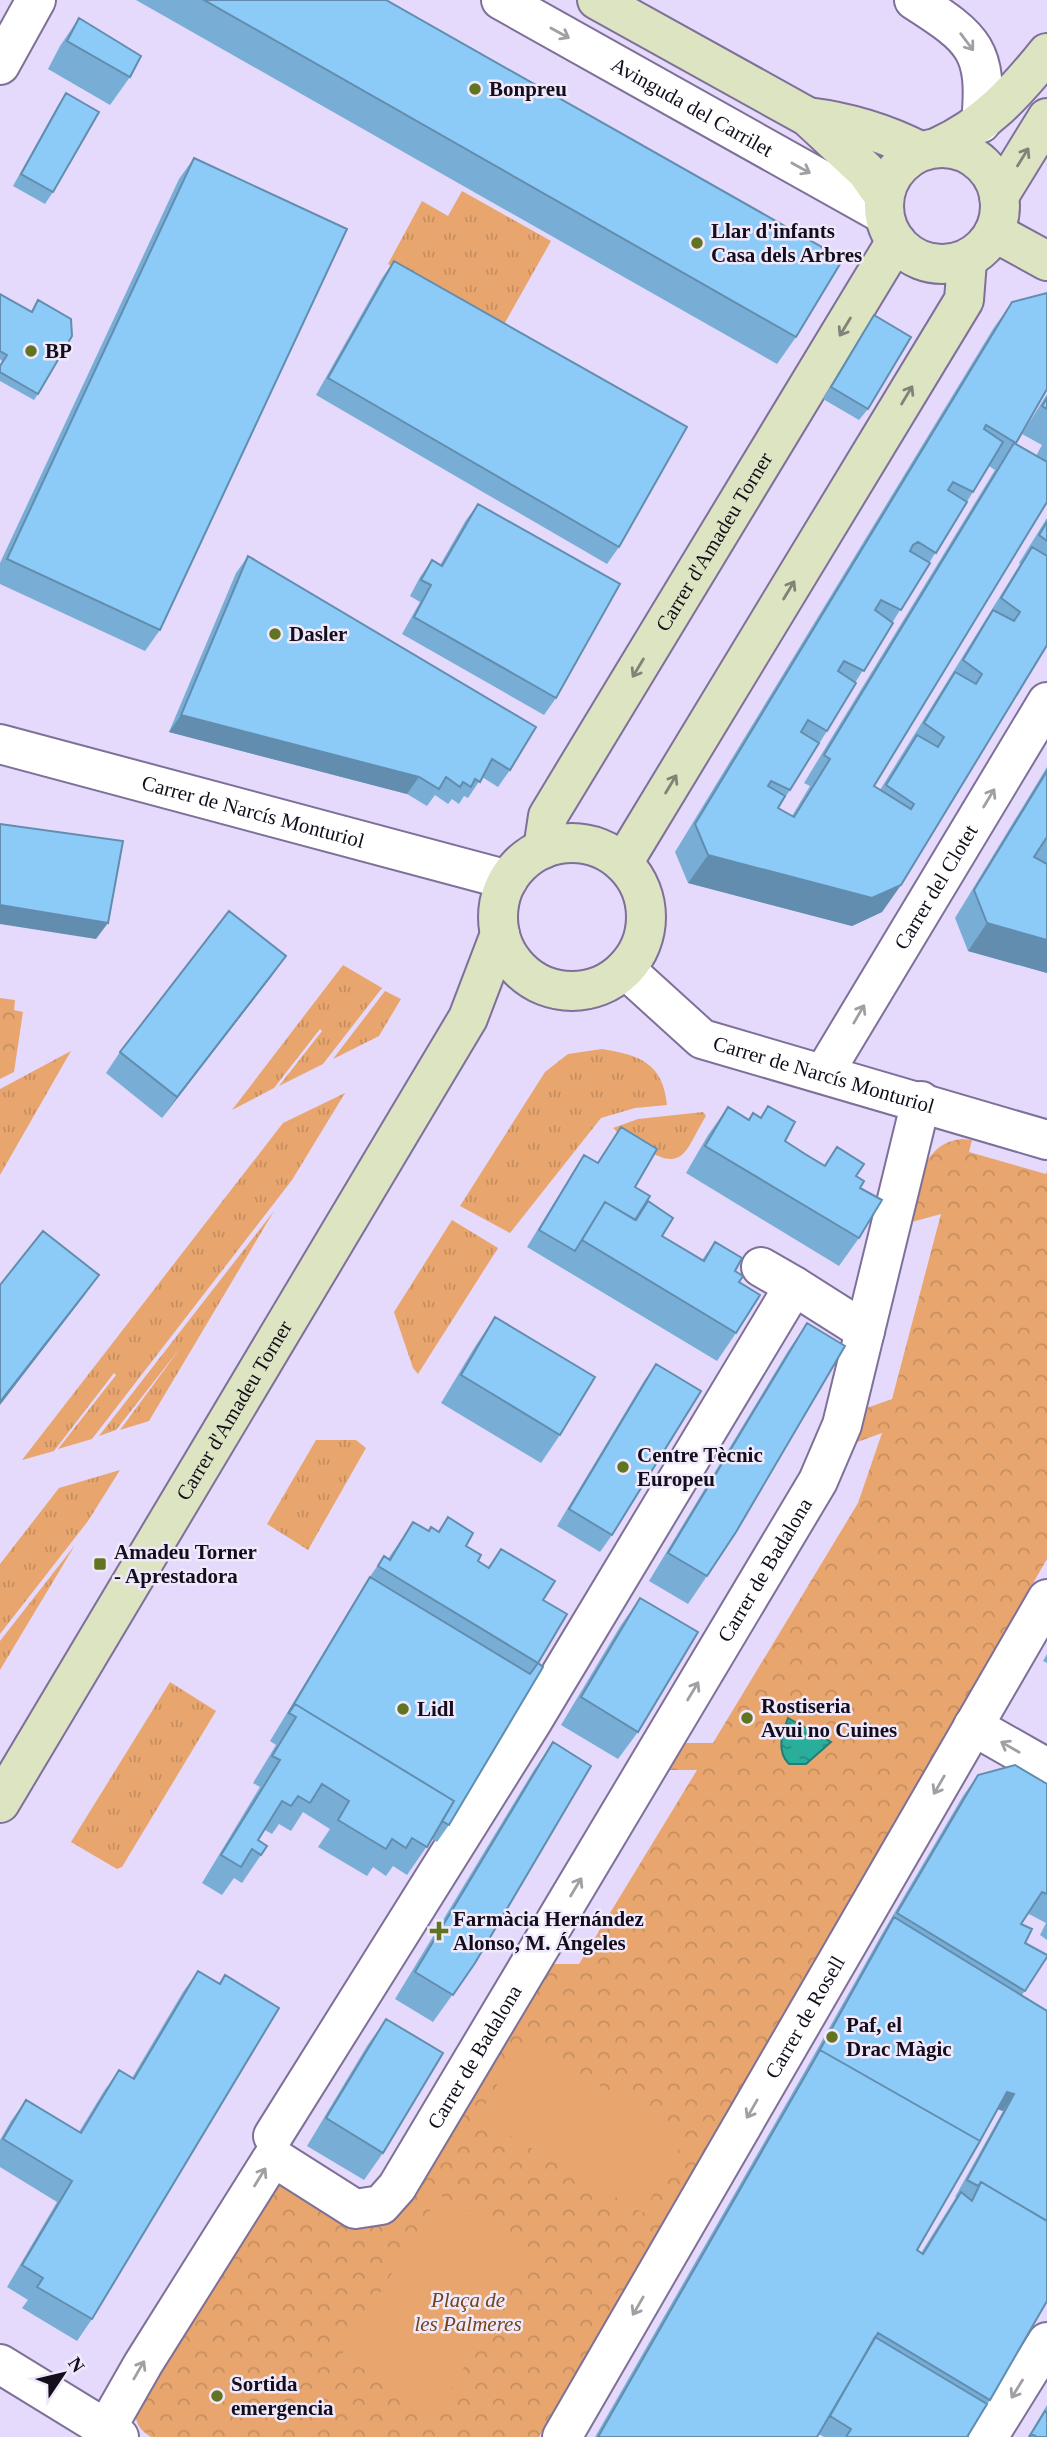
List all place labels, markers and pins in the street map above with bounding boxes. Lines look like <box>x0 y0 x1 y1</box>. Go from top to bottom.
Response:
place label: Bonpreu <box>489 77 567 101</box>
marker: Bonpreu <box>467 81 483 97</box>
place label: Llar d'infants Casa dels Arbres <box>711 219 862 267</box>
marker: Llar d'infants Casa dels Arbres <box>689 235 705 251</box>
place label: BP <box>45 339 72 363</box>
marker: BP <box>23 343 39 359</box>
place label: Dasler <box>289 622 347 646</box>
marker: Dasler <box>267 626 283 642</box>
place label: Centre Tècnic Europeu <box>637 1443 763 1491</box>
marker: Centre Tècnic Europeu <box>615 1459 631 1475</box>
place label: Amadeu Torner - Aprestadora <box>114 1540 257 1588</box>
marker: Amadeu Torner - Aprestadora <box>92 1556 108 1572</box>
place label: Rostiseria Avui no Cuines <box>761 1694 897 1742</box>
place label: Lidl <box>417 1697 455 1721</box>
marker: Lidl <box>395 1701 411 1717</box>
marker: Rostiseria Avui no Cuines <box>739 1710 755 1726</box>
place label: Farmàcia Hernández Alonso, M. Ángeles <box>453 1907 644 1955</box>
marker: Farmàcia Hernández Alonso, M. Ángeles <box>431 1923 447 1939</box>
place label: Paf, el Drac Màgic <box>846 2013 952 2061</box>
marker: Paf, el Drac Màgic <box>824 2029 840 2045</box>
place label: Sortida emergencia <box>231 2372 334 2420</box>
marker: Sortida emergencia <box>209 2388 225 2404</box>

